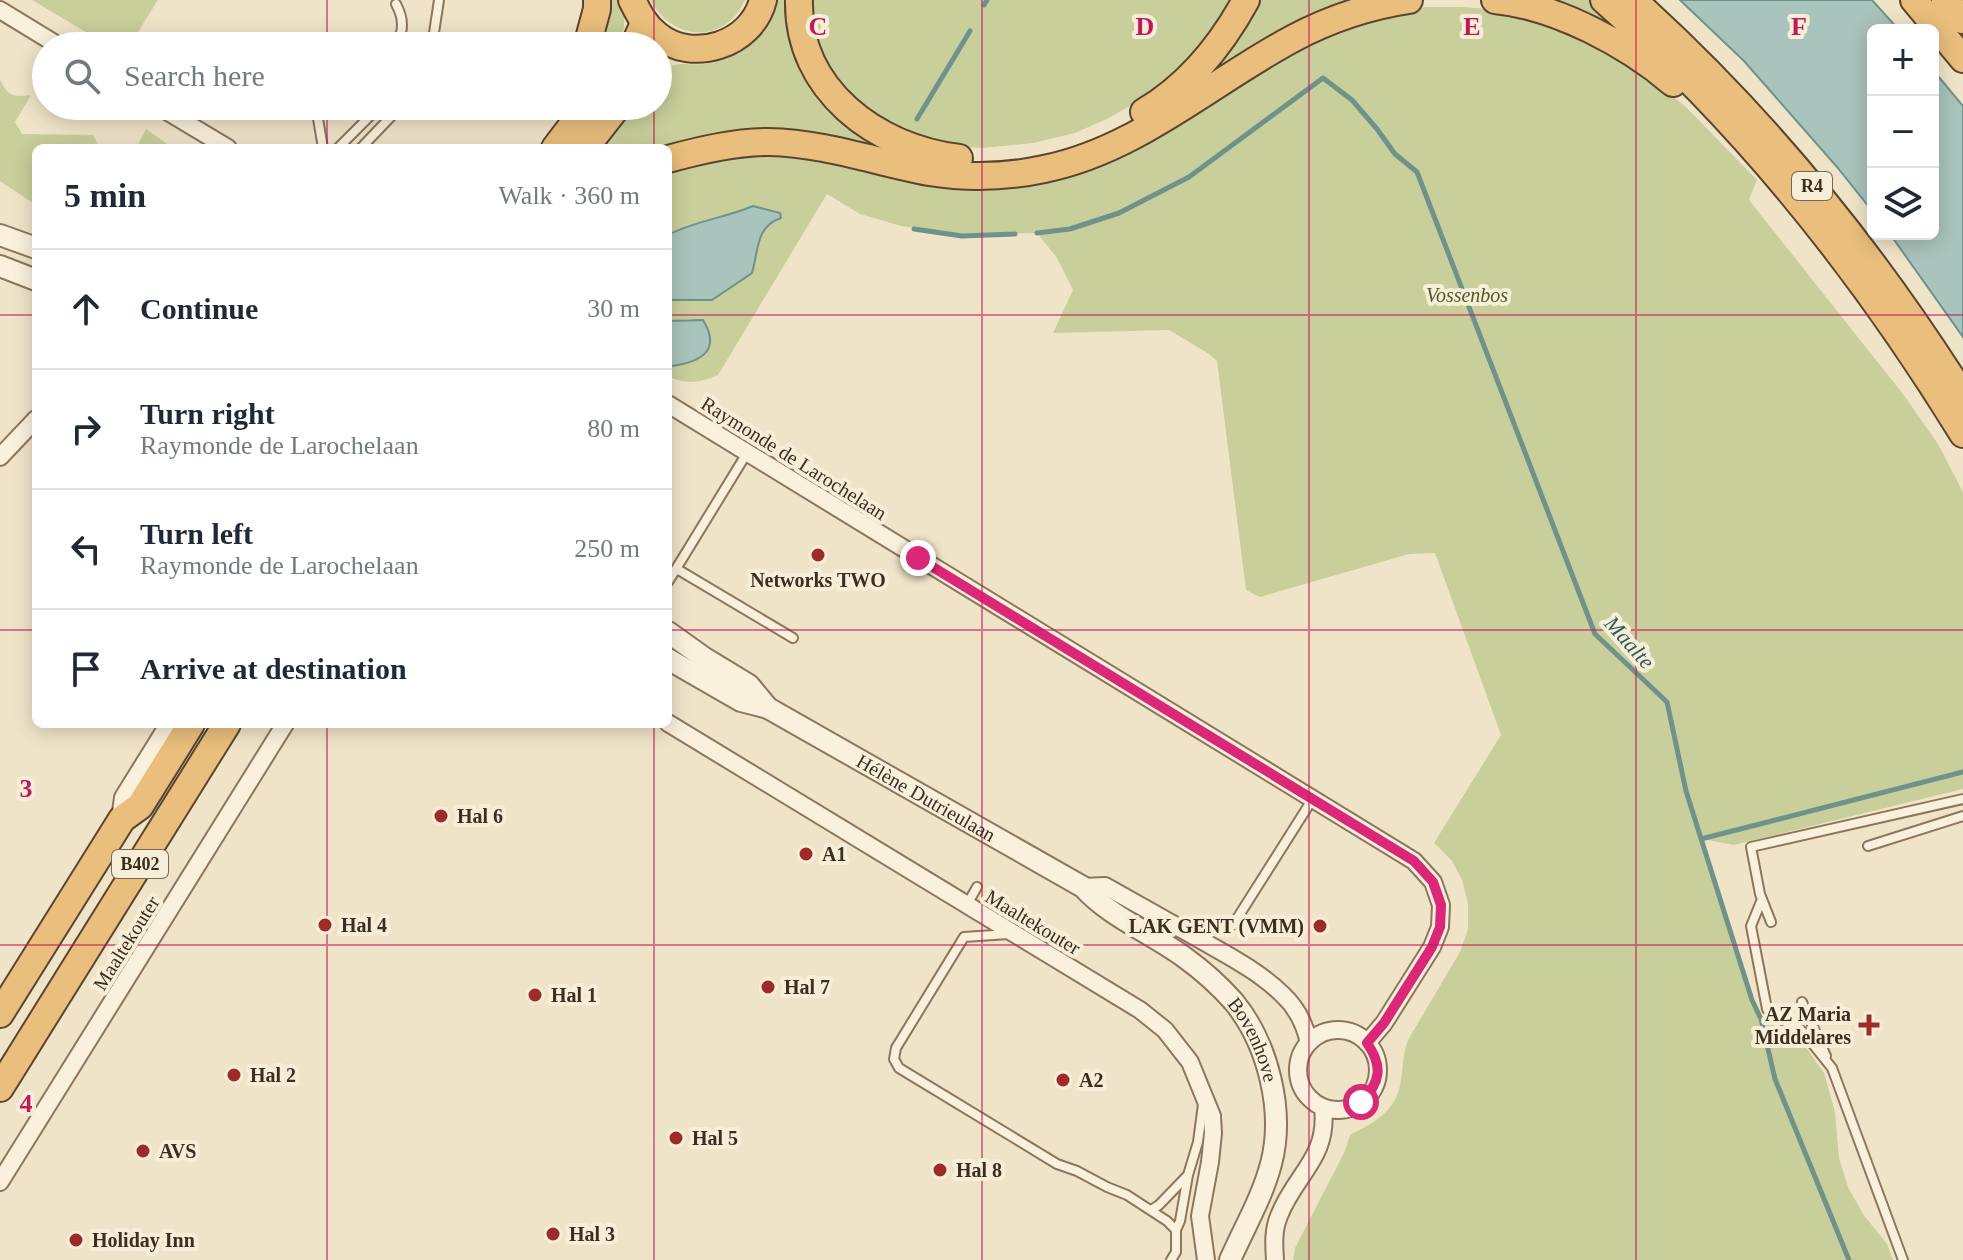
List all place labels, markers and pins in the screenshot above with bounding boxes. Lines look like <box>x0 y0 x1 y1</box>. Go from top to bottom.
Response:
marker: Networks TWO <box>809 546 827 564</box>
place label: Networks TWO <box>750 569 886 591</box>
place label: Hal 6 <box>457 805 503 827</box>
marker: Hal 6 <box>432 807 450 825</box>
place label: A1 <box>822 843 846 865</box>
marker: A1 <box>797 845 815 863</box>
place label: Hal 4 <box>341 914 387 936</box>
place label: LAK GENT (VMM) <box>1129 915 1304 938</box>
marker: Hal 4 <box>316 916 334 934</box>
marker: LAK GENT (VMM) <box>1311 917 1329 935</box>
place label: Hal 7 <box>784 976 830 998</box>
marker: Hal 7 <box>759 978 777 996</box>
place label: Hal 1 <box>551 984 597 1006</box>
marker: Hal 1 <box>526 986 544 1004</box>
place label: AZ Maria Middelares <box>1755 1003 1851 1048</box>
marker: AZ Maria Middelares <box>1858 1014 1880 1036</box>
place label: Hal 2 <box>250 1064 296 1086</box>
marker: Hal 2 <box>225 1066 243 1084</box>
place label: A2 <box>1079 1069 1103 1091</box>
marker: A2 <box>1054 1071 1072 1089</box>
place label: Hal 5 <box>692 1127 738 1149</box>
marker: Hal 5 <box>667 1129 685 1147</box>
place label: AVS <box>159 1140 196 1162</box>
marker: AVS <box>134 1142 152 1160</box>
place label: Hal 8 <box>956 1159 1002 1181</box>
marker: Hal 8 <box>931 1161 949 1179</box>
place label: Hal 3 <box>569 1223 615 1245</box>
marker: Hal 3 <box>544 1225 562 1243</box>
place label: Holiday Inn <box>92 1229 195 1252</box>
marker: Holiday Inn <box>67 1231 85 1249</box>

